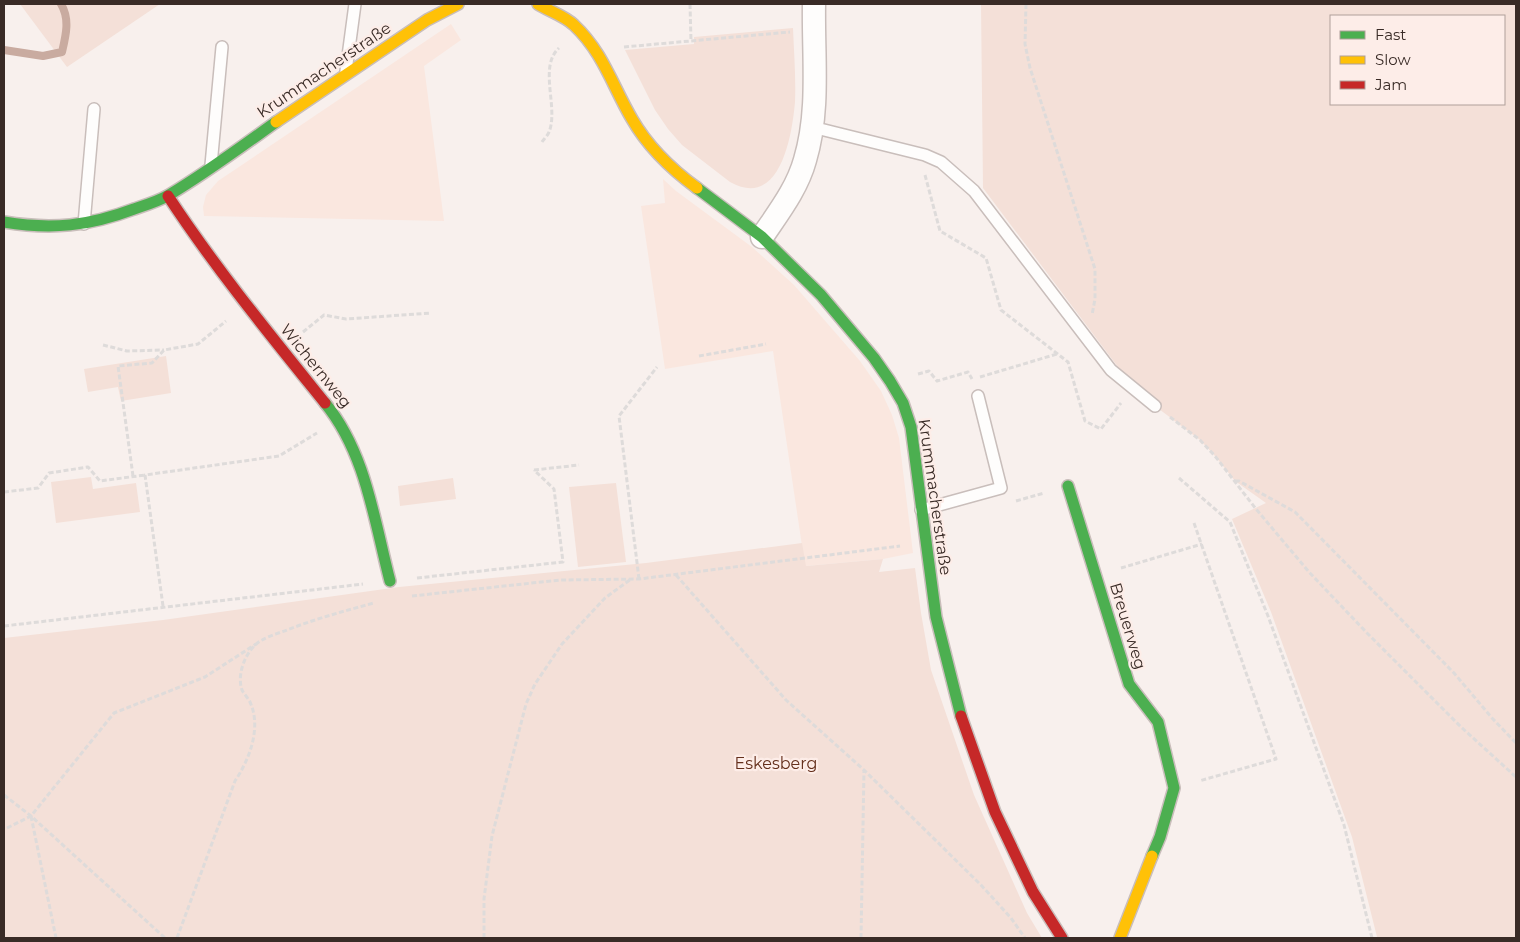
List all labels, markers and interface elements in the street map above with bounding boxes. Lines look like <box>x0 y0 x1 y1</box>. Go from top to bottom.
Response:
legend <box>1330 15 1505 105</box>
street label: Krummacherstraße <box>253 18 395 122</box>
text: Fast <box>1375 25 1406 44</box>
text: Slow <box>1375 50 1411 69</box>
text: Jam <box>1374 75 1407 94</box>
street label: Wichernweg <box>276 320 356 412</box>
street label: Krummacherstraße <box>915 418 955 576</box>
street label: Breuerweg <box>1106 580 1150 672</box>
park label: Eskesberg <box>735 754 817 773</box>

